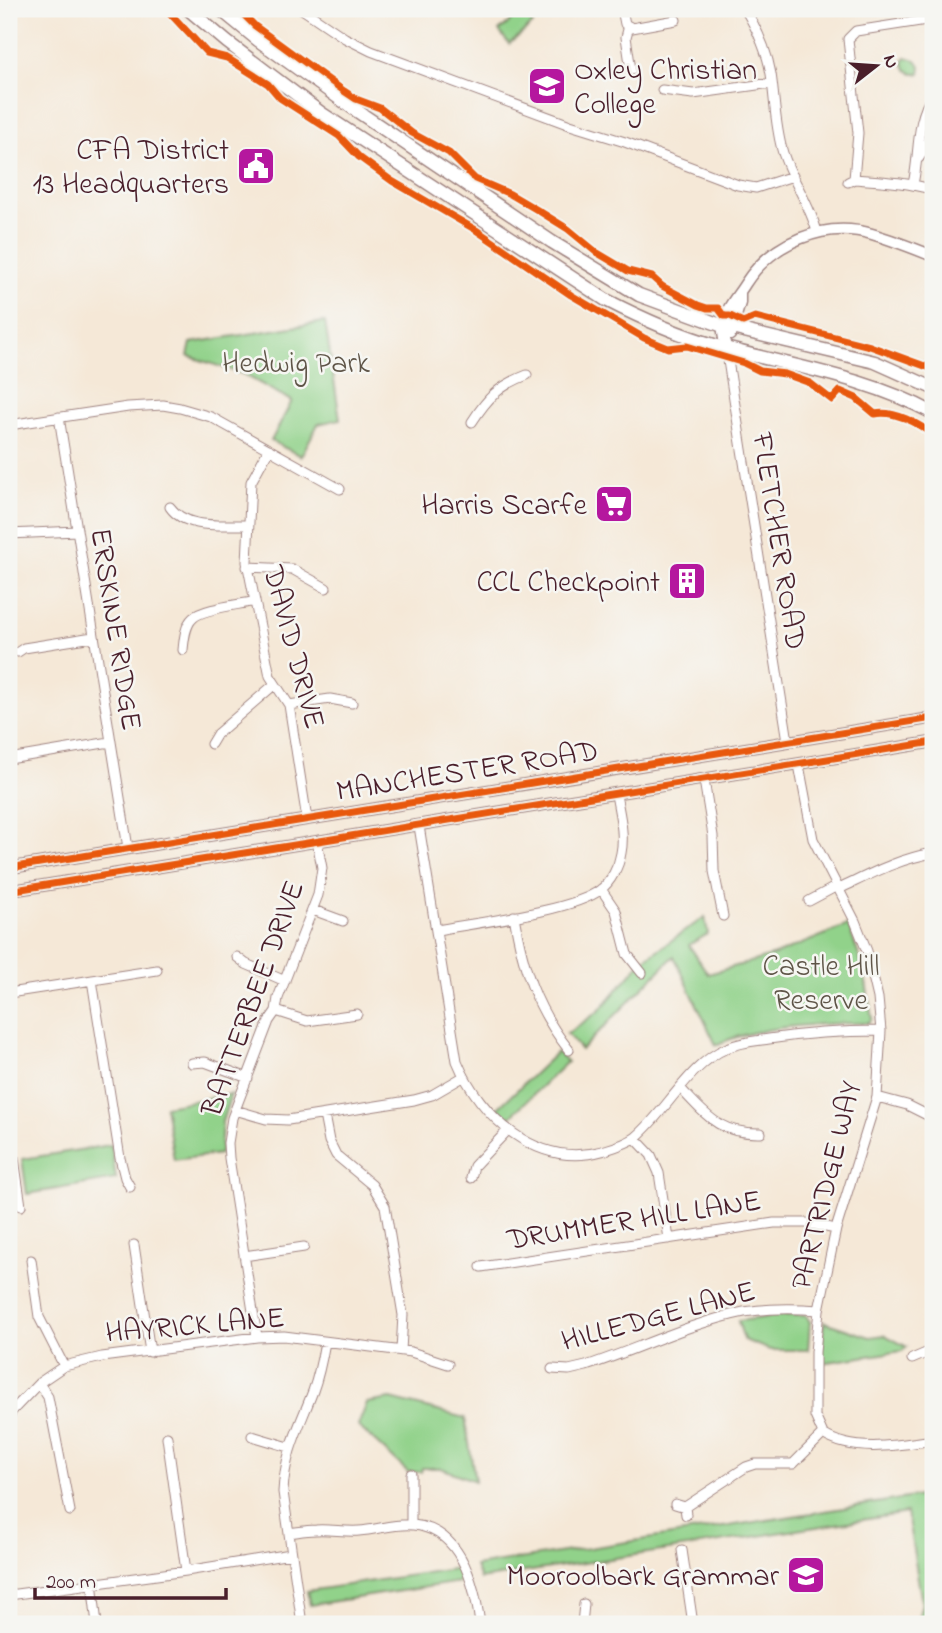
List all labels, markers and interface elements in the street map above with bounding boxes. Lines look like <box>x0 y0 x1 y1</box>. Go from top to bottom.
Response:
north arrow <box>841 32 911 102</box>
place label: Oxley Christian College <box>574 50 757 128</box>
text: N <box>875 52 905 72</box>
school or university icon: Oxley Christian College <box>526 65 568 107</box>
place label: CFA District 13 Headquarters <box>33 130 229 208</box>
public building icon: CFA District 13 Headquarters <box>235 145 277 187</box>
park label: Hedwig Park <box>222 343 371 387</box>
street label: FLETCHER ROAD <box>738 429 816 653</box>
supermarket icon: Harris Scarfe <box>593 483 635 525</box>
place label: Harris Scarfe <box>421 485 588 529</box>
street label: ERSKINE RIDGE <box>76 525 152 734</box>
street label: DAVID DRIVE <box>249 560 335 734</box>
building icon: CCL Checkpoint <box>666 560 708 602</box>
place label: CCL Checkpoint <box>477 562 660 606</box>
street label: MANCHESTER ROAD <box>333 731 602 815</box>
street label: BATTERBEE DRIVE <box>191 875 318 1124</box>
park label: Castle Hill Reserve <box>763 946 879 1024</box>
street label: PARTRIDGE WAY <box>781 1077 875 1295</box>
street label: DRUMMER HILL LANE <box>503 1180 765 1264</box>
street label: HILLEDGE LANE <box>557 1271 761 1365</box>
street label: HAYRICK LANE <box>104 1297 287 1357</box>
school or university icon: Mooroolbark Grammar <box>785 1554 827 1596</box>
scale bar <box>35 1556 226 1600</box>
place label: Mooroolbark Grammar <box>507 1556 780 1600</box>
text: 200 m <box>46 1568 96 1598</box>

